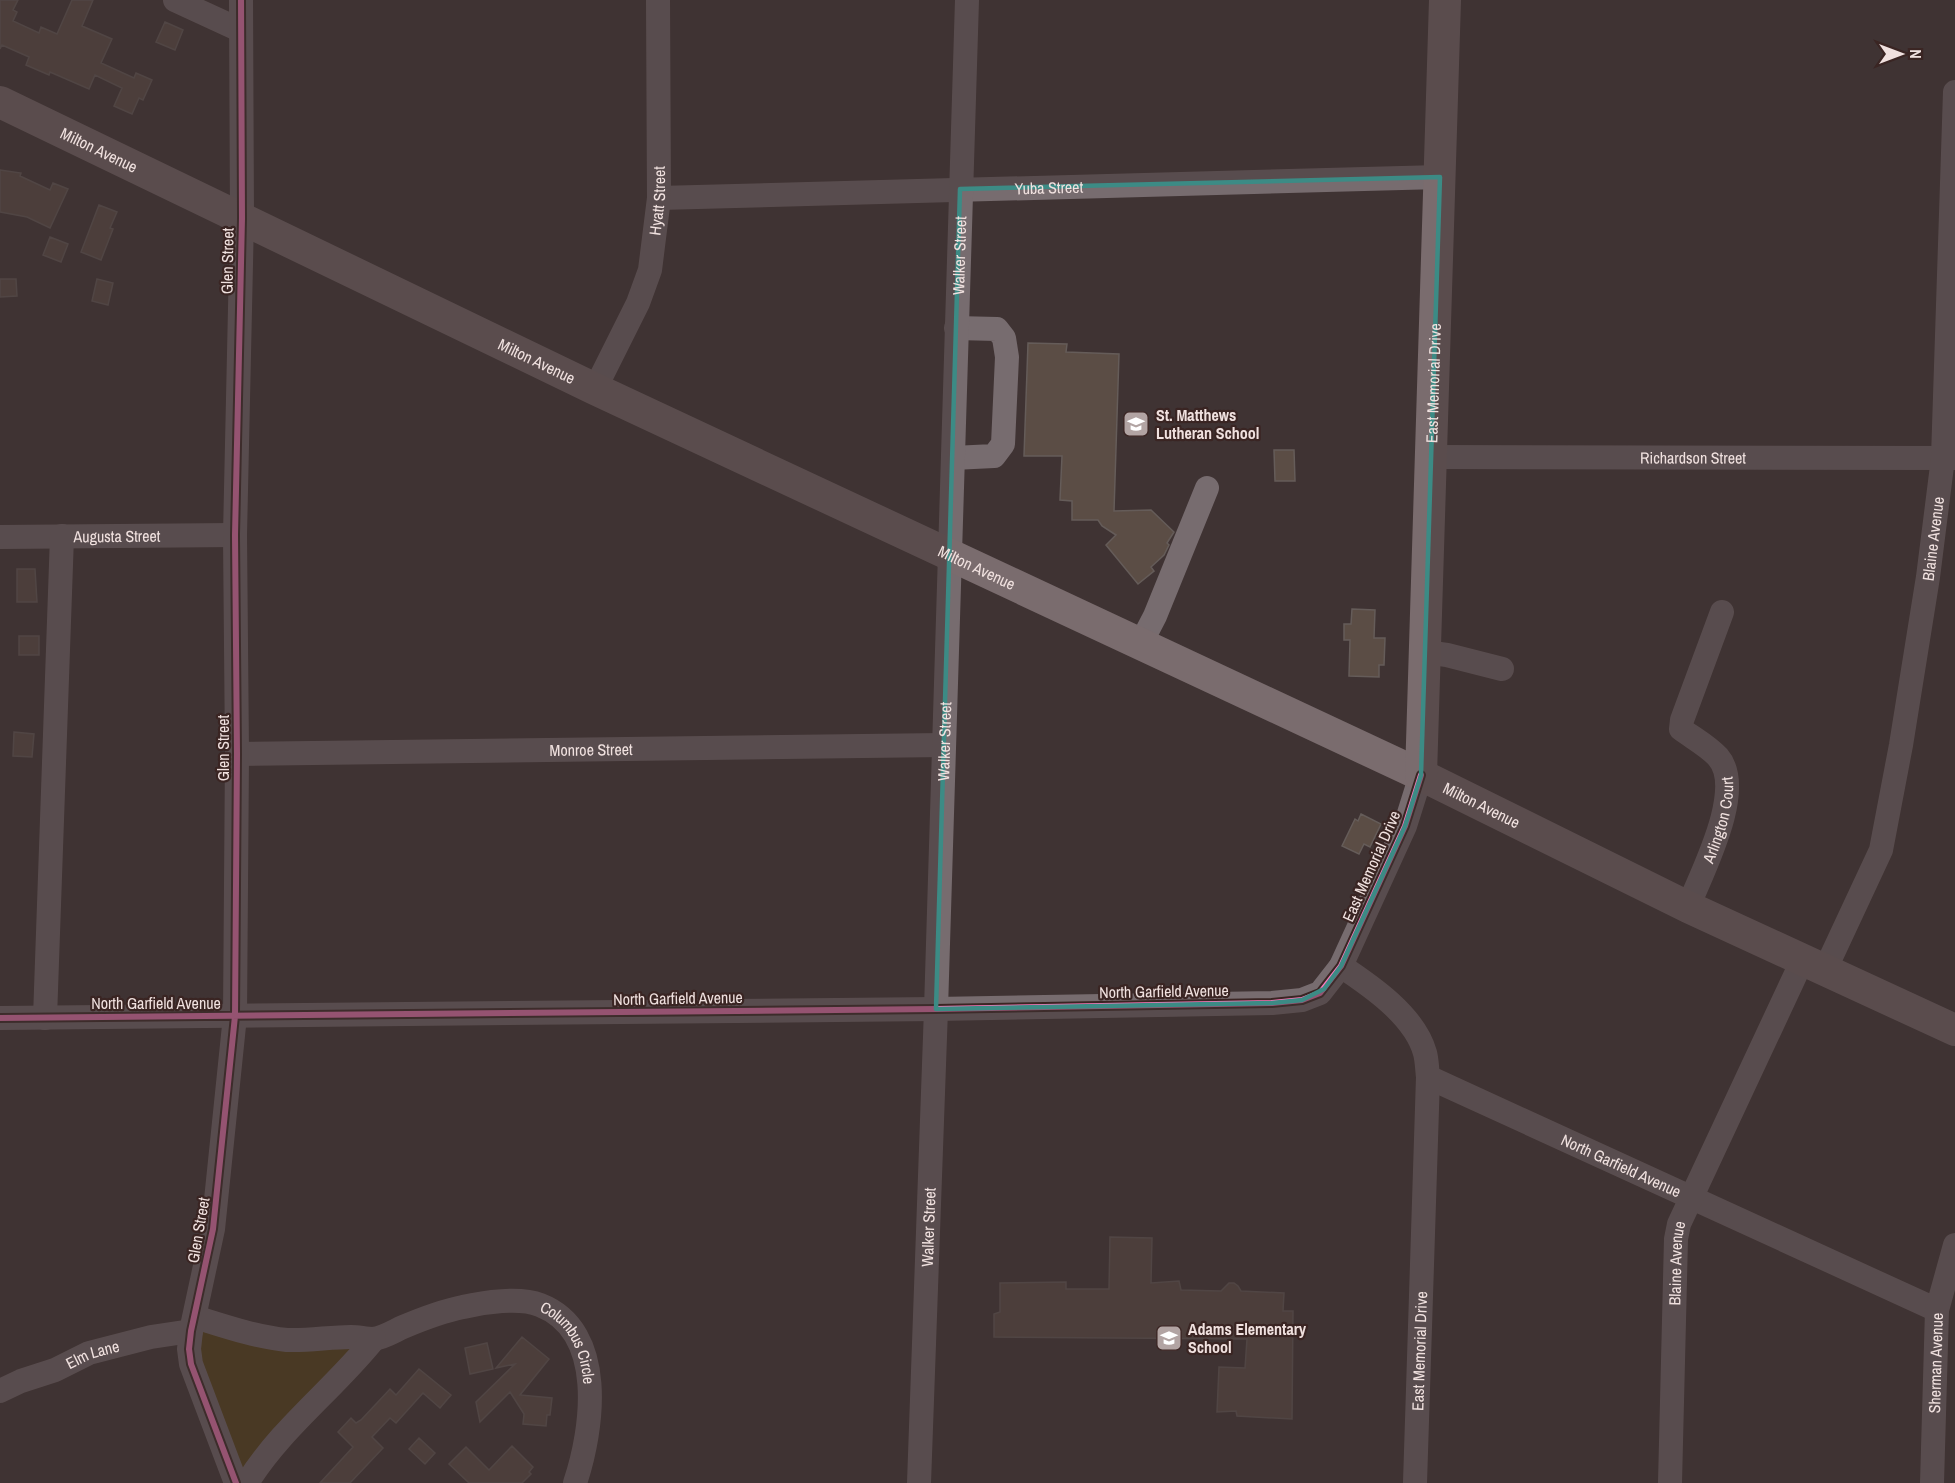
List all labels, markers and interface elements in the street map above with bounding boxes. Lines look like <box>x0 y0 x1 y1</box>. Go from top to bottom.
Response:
north arrow <box>1871 24 1931 84</box>
text: N <box>1905 49 1927 59</box>
street label: Milton Avenue <box>57 122 141 178</box>
street label: Hyatt Street <box>643 166 670 237</box>
street label: Yuba Street <box>1014 176 1084 199</box>
street label: Walker Street <box>947 215 971 296</box>
street label: Glen Street <box>215 227 239 294</box>
street label: East Memorial Drive <box>1420 323 1446 443</box>
street label: Milton Avenue <box>495 333 579 389</box>
place label: St. Matthews Lutheran School <box>1156 404 1260 444</box>
school or university icon: St. Matthews Lutheran School <box>1121 409 1151 439</box>
street label: Richardson Street <box>1640 446 1746 469</box>
street label: Blaine Avenue <box>1917 495 1949 582</box>
street label: Augusta Street <box>72 525 161 547</box>
street label: Milton Avenue <box>935 540 1019 595</box>
street label: Walker Street <box>932 701 956 781</box>
street label: Glen Street <box>212 714 234 781</box>
street label: Monroe Street <box>549 738 633 761</box>
street label: Arlington Court <box>1697 775 1738 867</box>
street label: Milton Avenue <box>1440 777 1524 833</box>
street label: East Memorial Drive <box>1337 807 1405 925</box>
street label: North Garfield Avenue <box>1099 979 1229 1003</box>
street label: North Garfield Avenue <box>613 986 743 1010</box>
street label: North Garfield Avenue <box>91 992 221 1014</box>
street label: North Garfield Avenue <box>1558 1128 1685 1202</box>
street label: Walker Street <box>916 1187 941 1267</box>
street label: Glen Street <box>181 1195 215 1265</box>
street label: Blaine Avenue <box>1663 1219 1690 1306</box>
street label: East Memorial Drive <box>1406 1291 1432 1411</box>
street label: Columbus Circle <box>537 1296 600 1385</box>
street label: Sherman Avenue <box>1923 1313 1948 1414</box>
place label: Adams Elementary School <box>1188 1318 1307 1358</box>
school or university icon: Adams Elementary School <box>1154 1323 1184 1353</box>
street label: Elm Lane <box>62 1335 122 1374</box>

